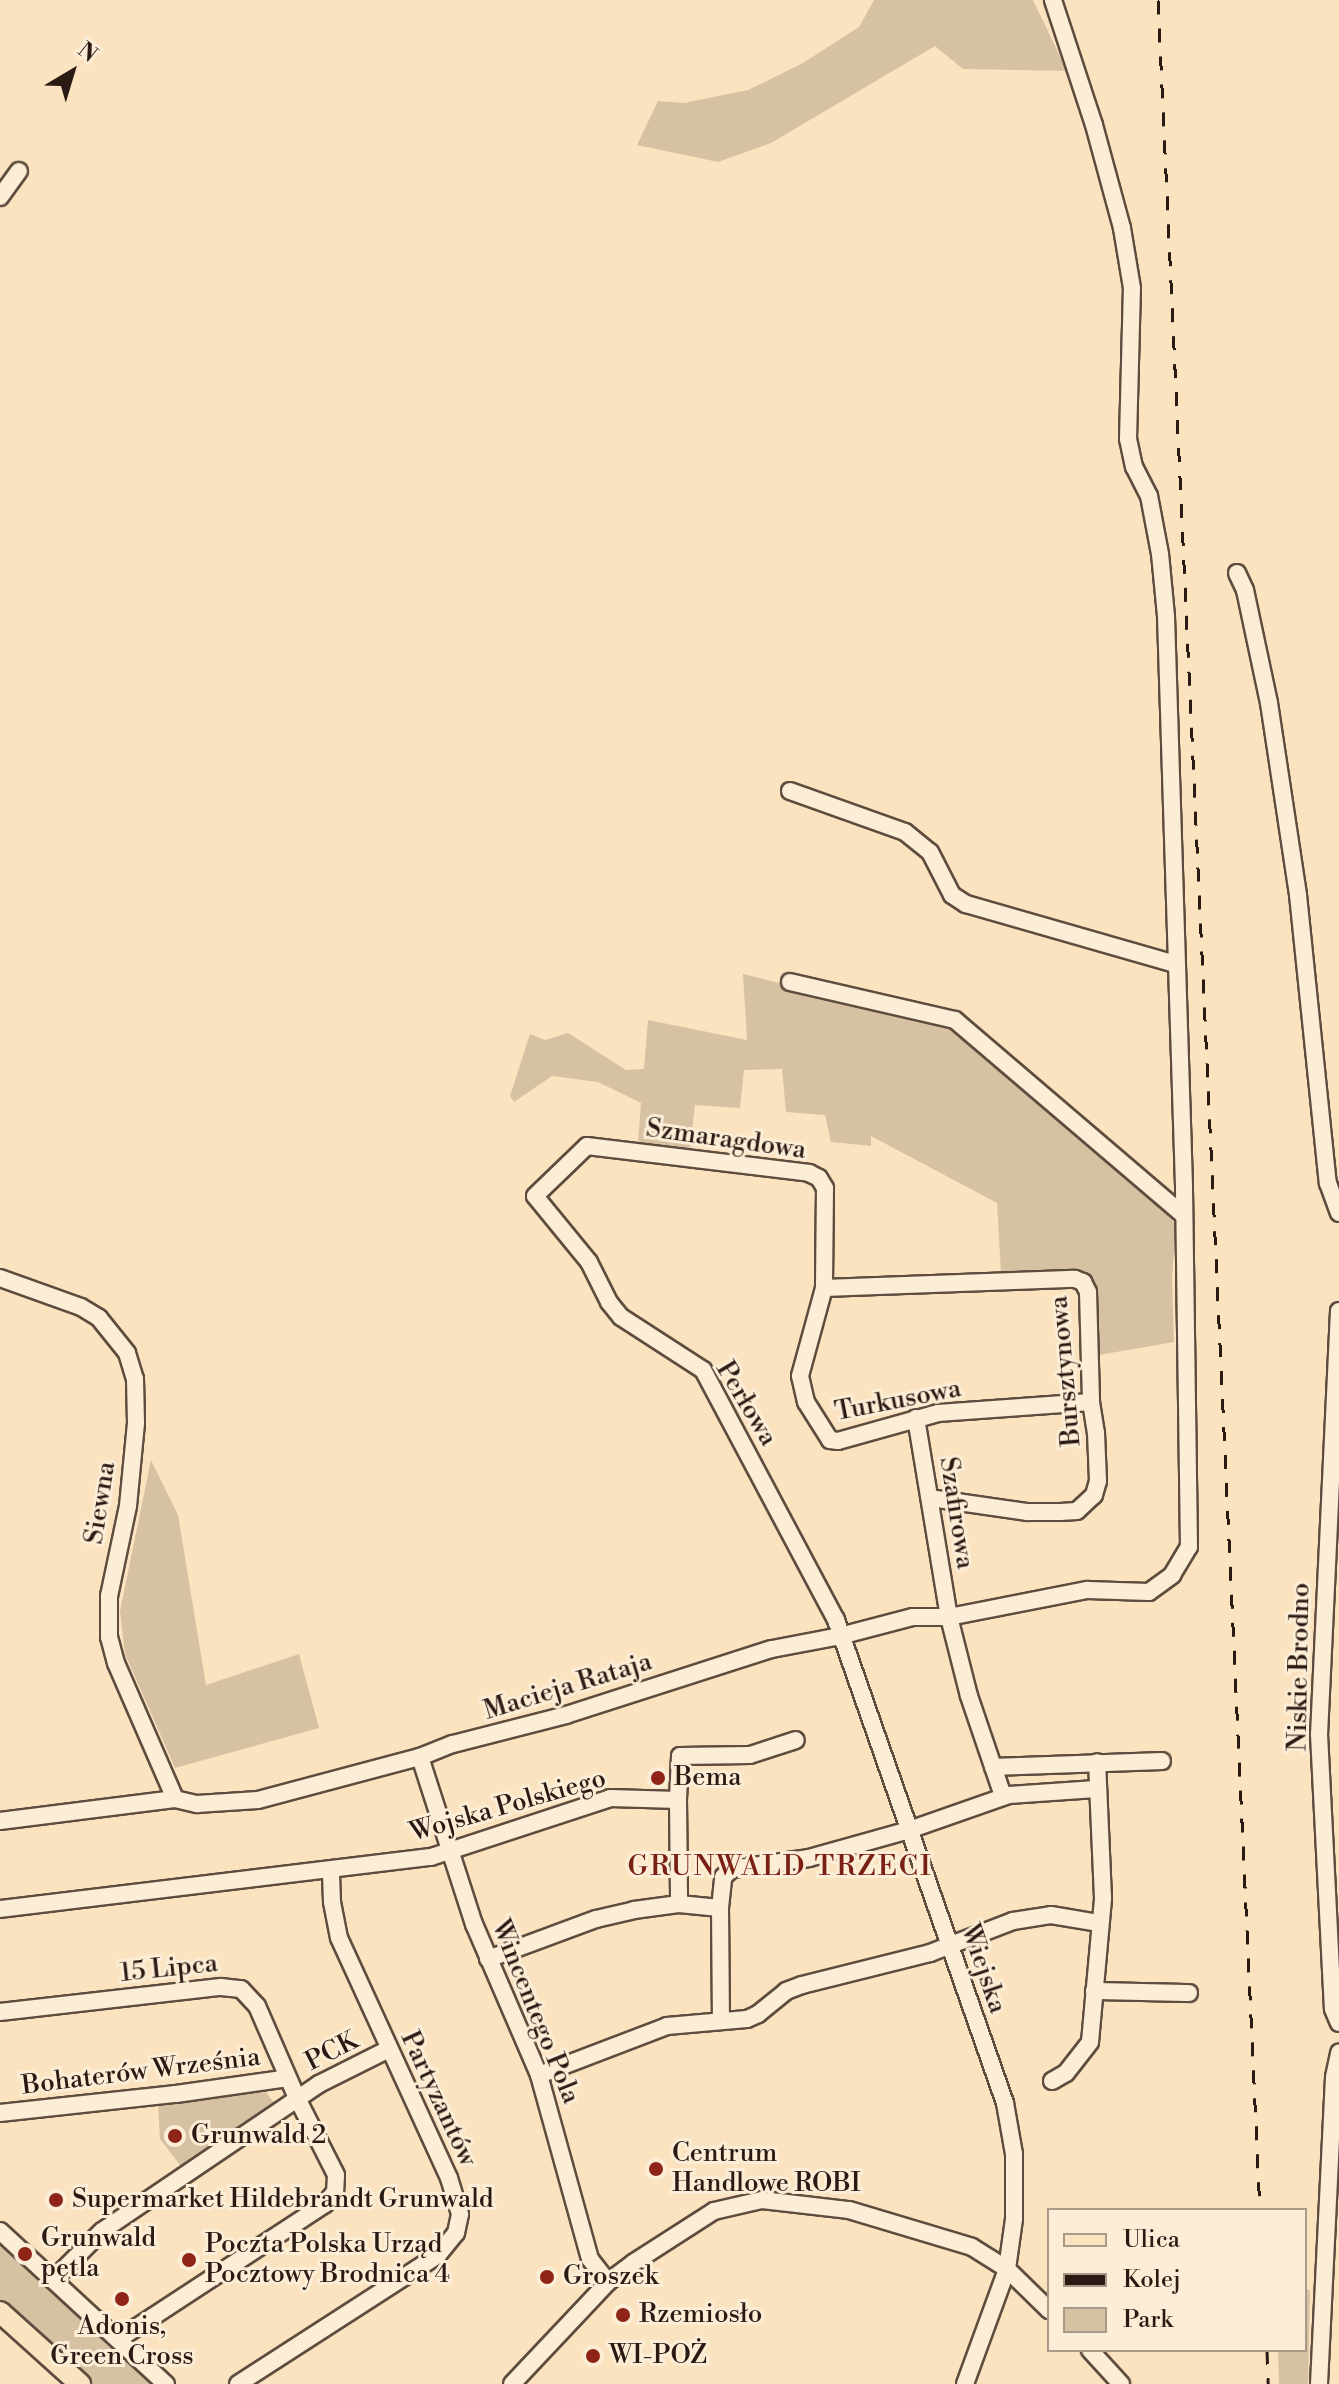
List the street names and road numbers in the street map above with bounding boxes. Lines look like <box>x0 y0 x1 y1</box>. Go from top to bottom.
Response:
street label: Szmaragdowa <box>644 1113 808 1167</box>
street label: Bursztynowa <box>1044 1294 1088 1448</box>
street label: Perłowa <box>709 1356 783 1452</box>
street label: Turkusowa <box>832 1373 964 1429</box>
street label: Szafirowa <box>932 1455 980 1571</box>
street label: Siewna <box>79 1460 123 1546</box>
street label: Niskie Brodno <box>1283 1582 1317 1752</box>
street label: Macieja Rataja <box>480 1647 656 1727</box>
street label: Wojska Polskiego <box>406 1763 610 1849</box>
street label: Wincentego Pola <box>484 1916 586 2108</box>
street label: Wiejska <box>953 1920 1013 2018</box>
street label: 15 Lipca <box>119 1948 219 1990</box>
street label: PCK <box>300 2026 364 2078</box>
street label: Partyzantów <box>393 2026 483 2172</box>
street label: Bohaterów Września <box>20 2042 262 2102</box>

